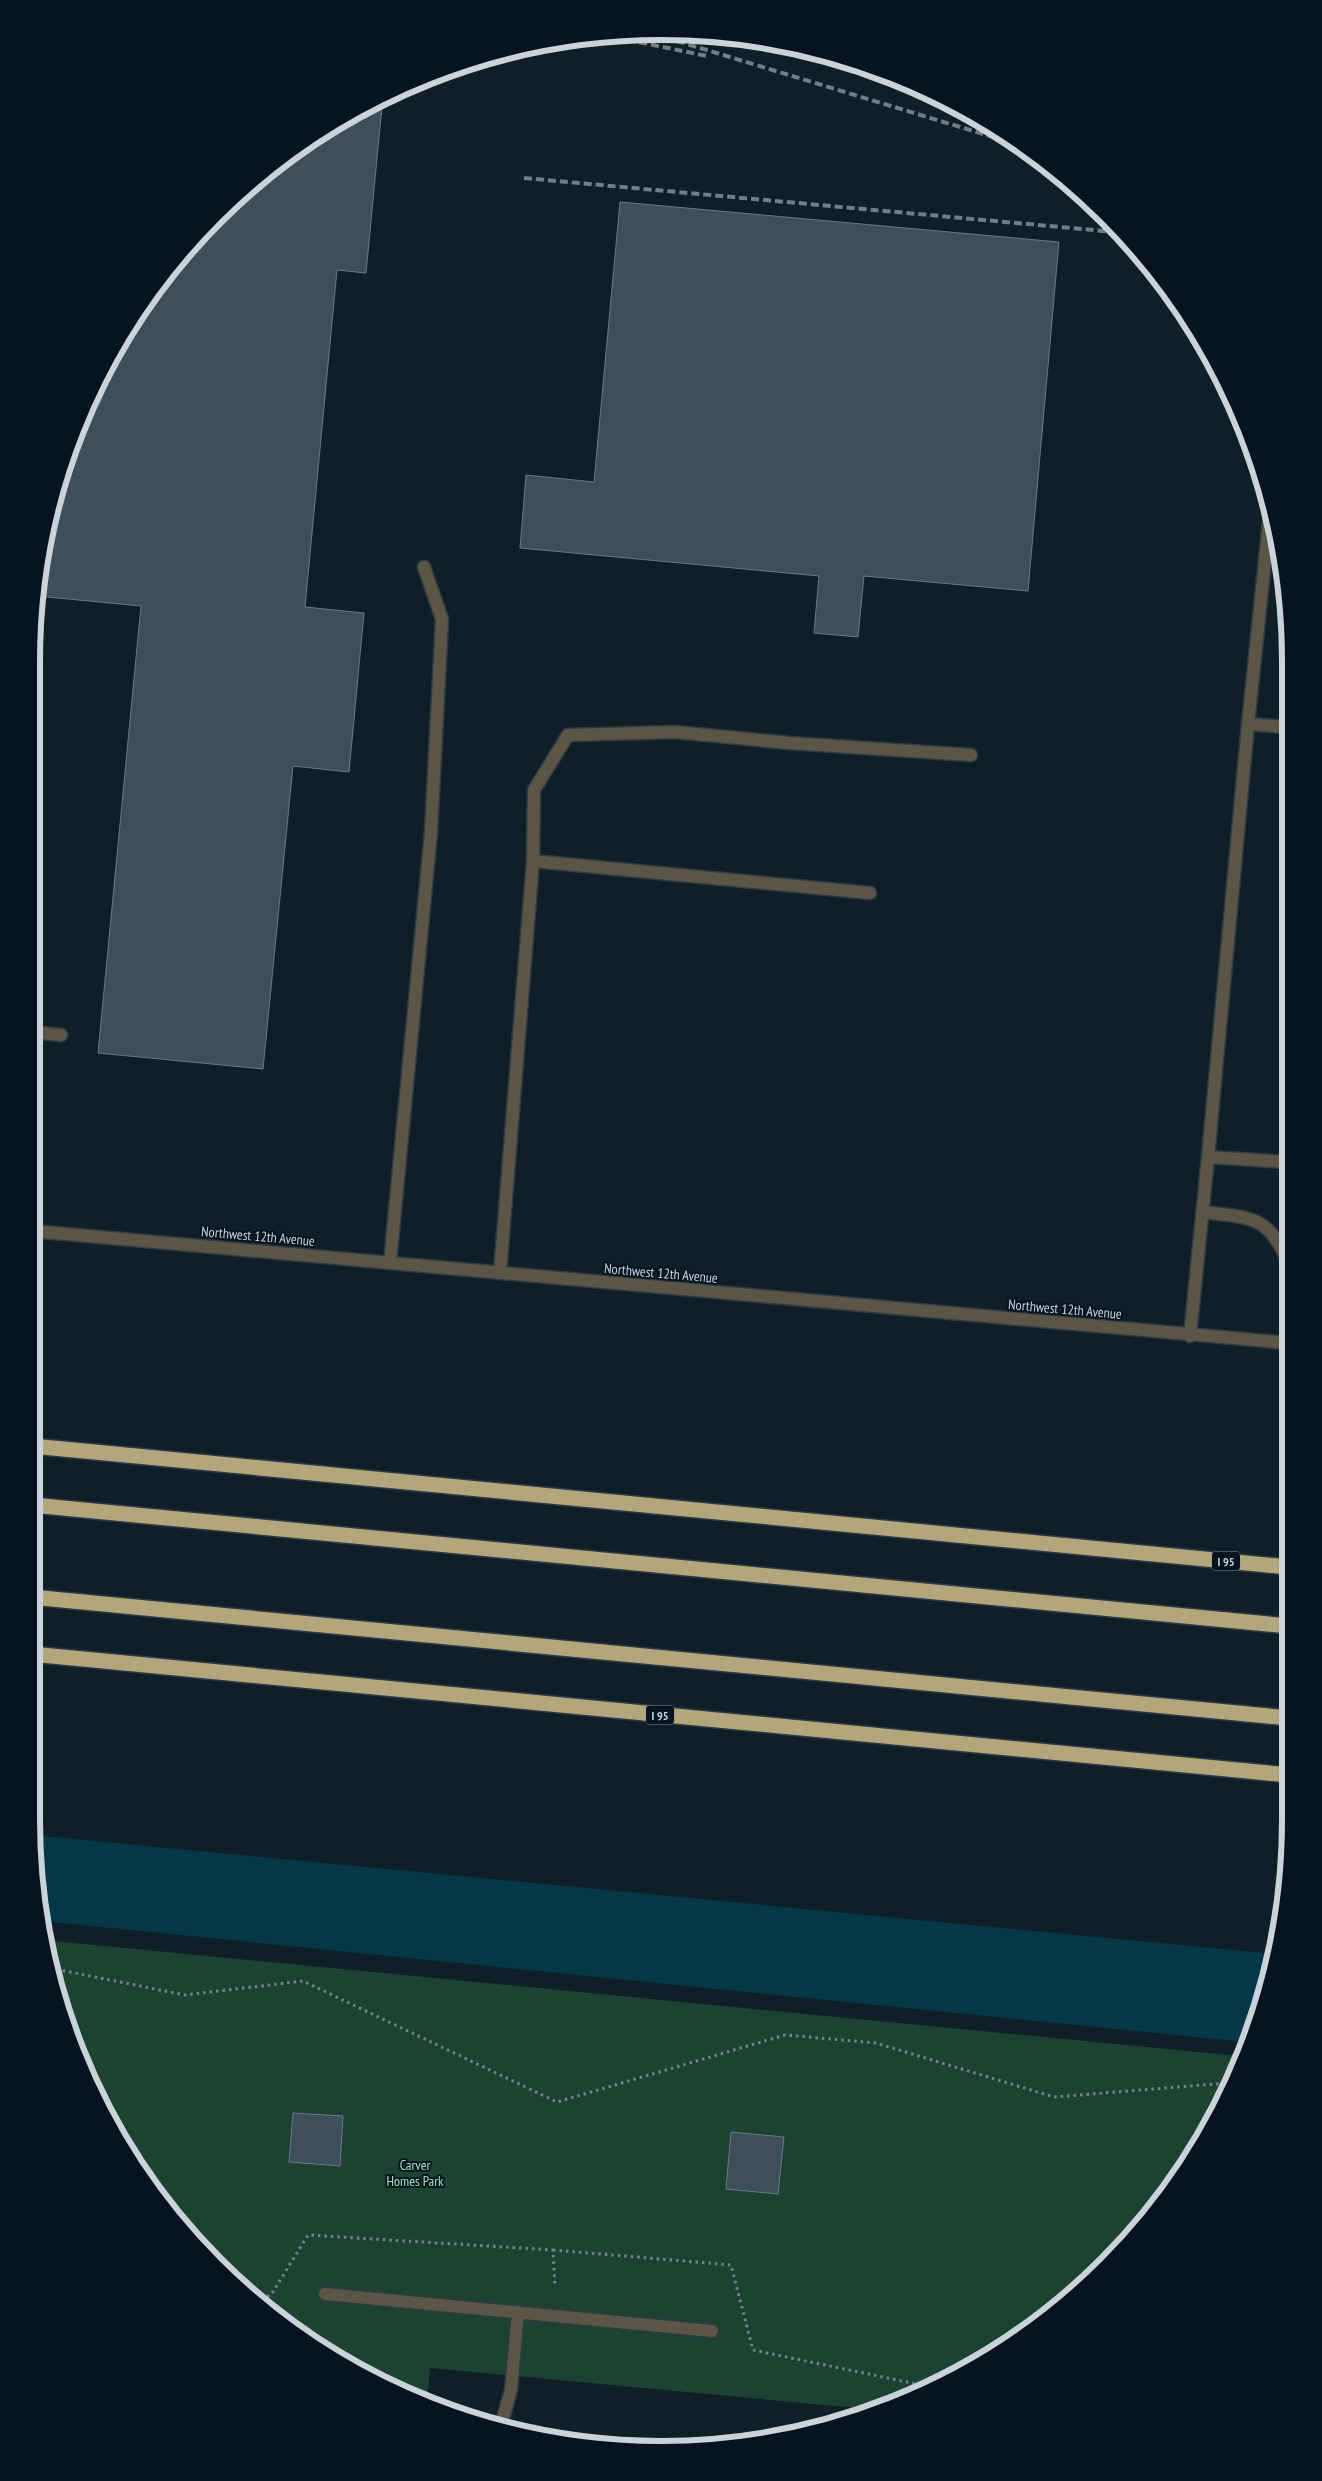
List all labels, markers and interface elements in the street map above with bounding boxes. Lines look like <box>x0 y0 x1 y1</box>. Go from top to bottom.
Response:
street label: Northwest 12th Avenue <box>201 1222 316 1250</box>
street label: Northwest 12th Avenue <box>604 1259 719 1287</box>
street label: Northwest 12th Avenue <box>1008 1295 1123 1323</box>
road number: I 95 <box>1212 1552 1240 1570</box>
road number: I 95 <box>646 1706 674 1724</box>
park label: Carver Homes Park <box>387 2156 444 2190</box>

